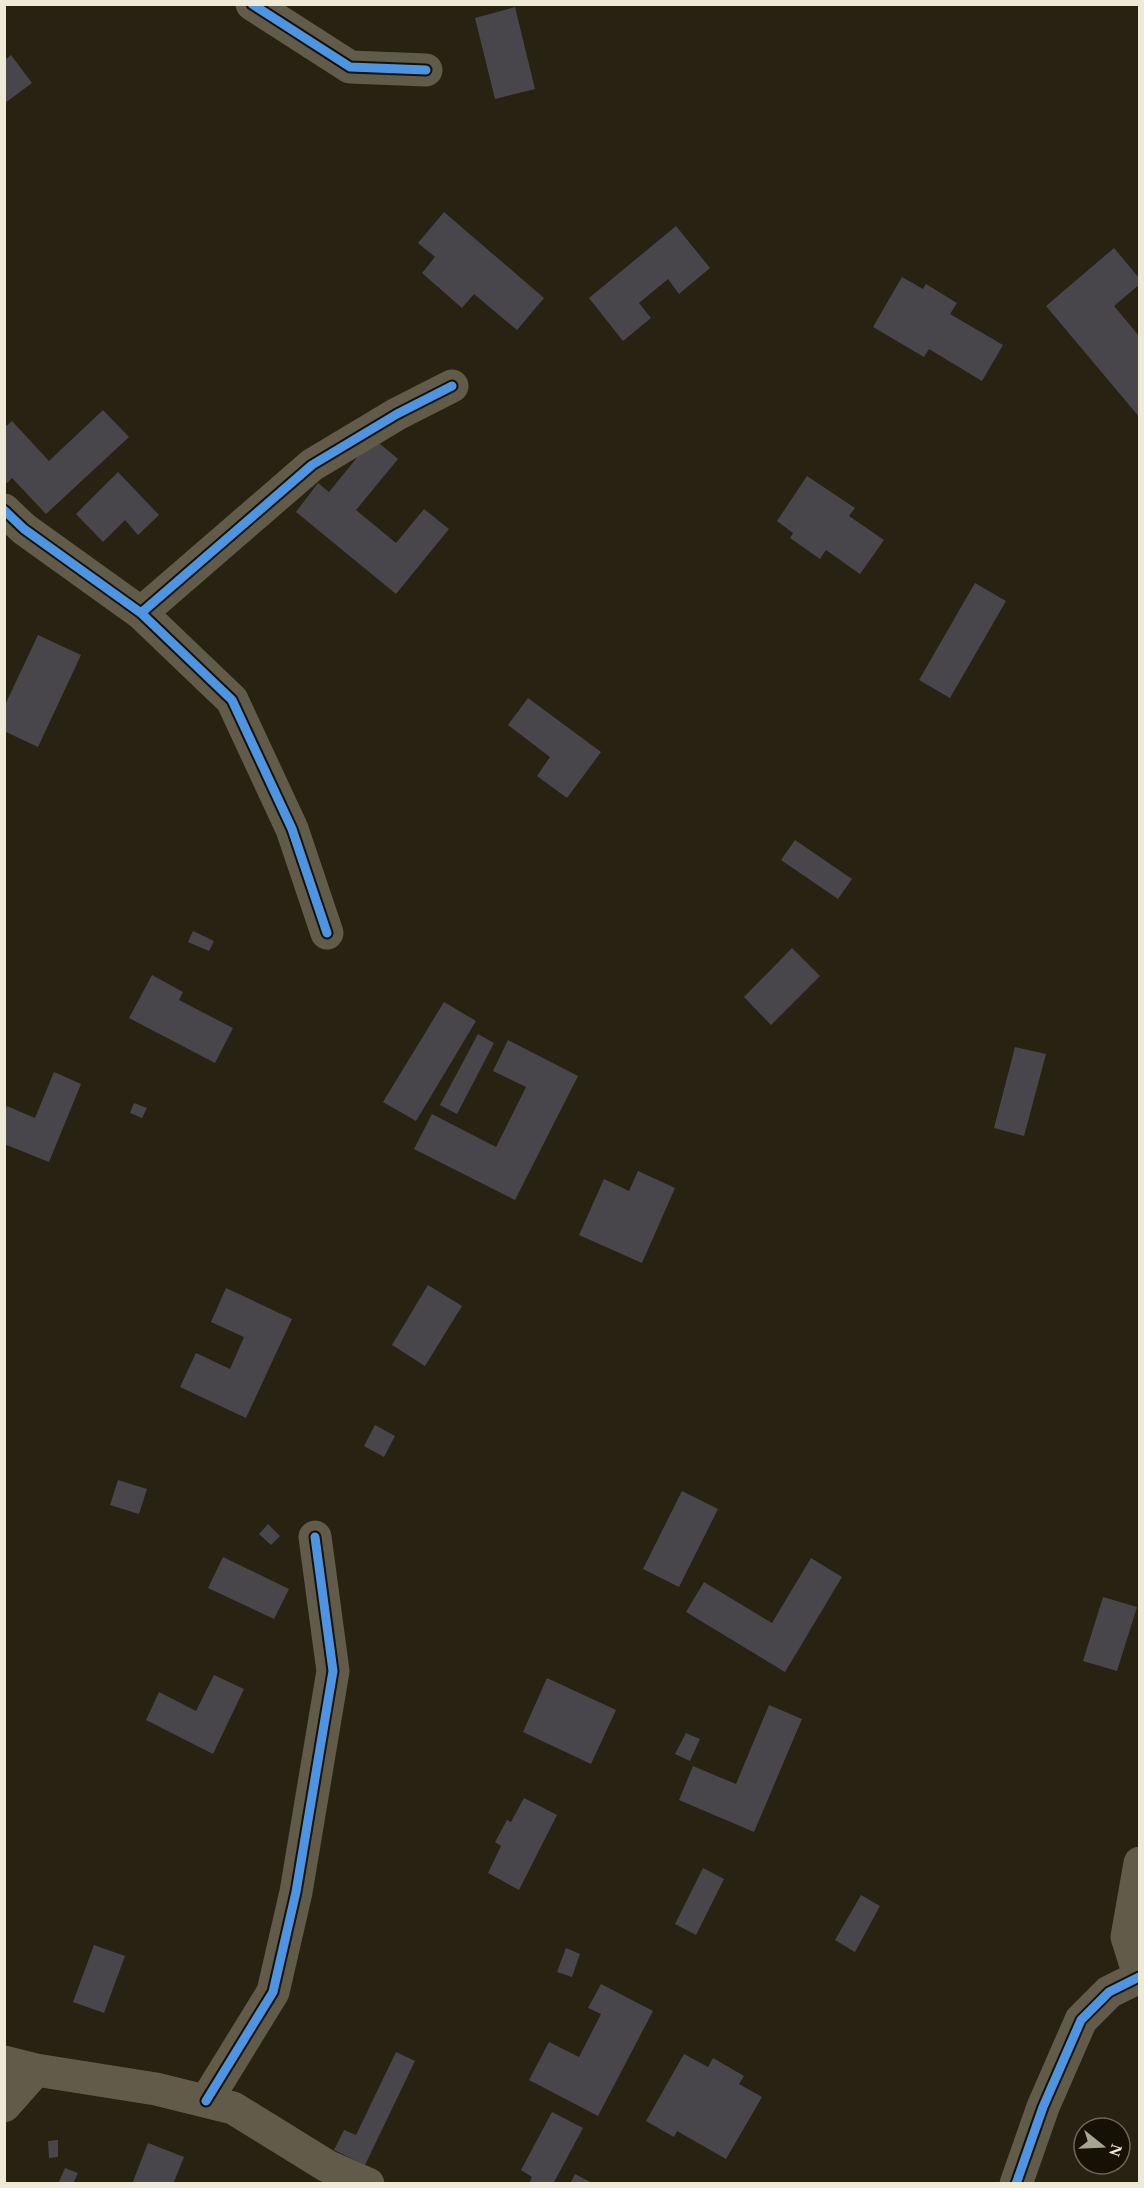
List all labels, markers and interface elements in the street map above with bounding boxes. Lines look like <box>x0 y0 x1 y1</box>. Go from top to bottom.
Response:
north arrow <box>1072 2116 1132 2176</box>
text: N <box>1106 2142 1126 2159</box>

